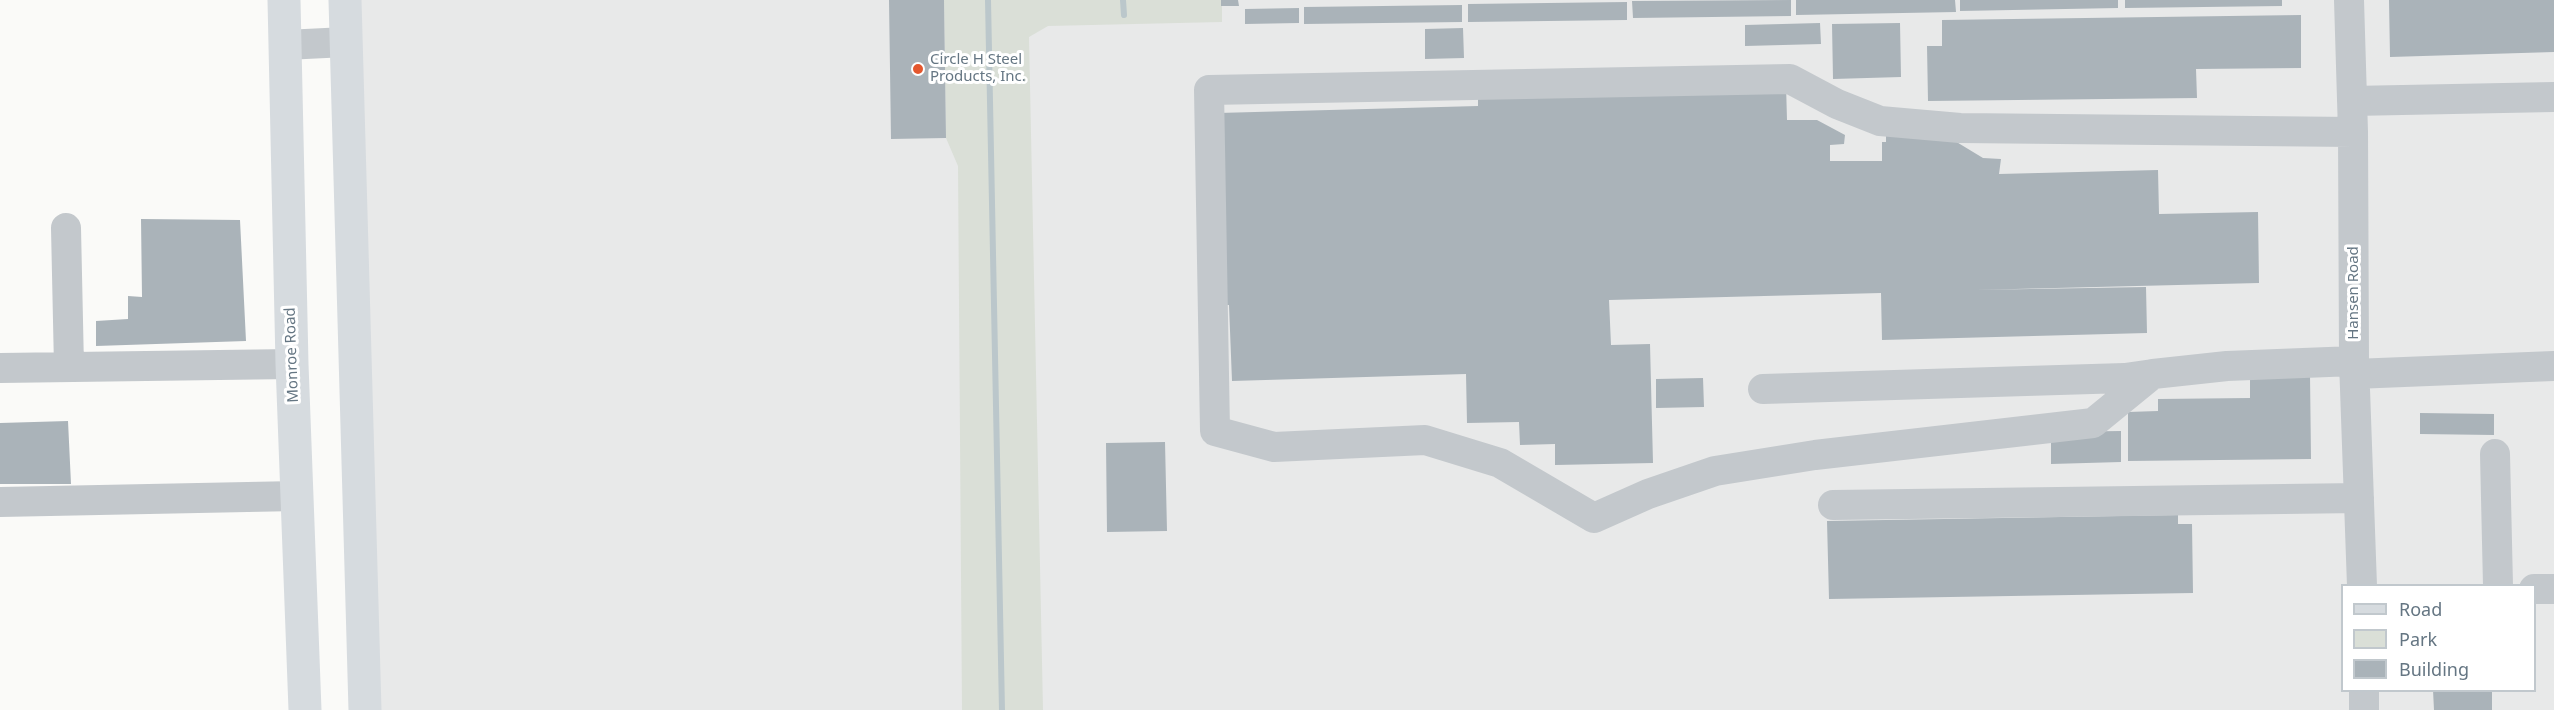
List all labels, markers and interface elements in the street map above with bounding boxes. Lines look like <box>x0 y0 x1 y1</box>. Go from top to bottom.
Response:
place label: Circle H Steel Products, Inc. <box>930 51 1026 86</box>
marker: Circle H Steel Products, Inc. <box>911 62 925 76</box>
street label: Hansen Road <box>2345 246 2363 340</box>
street label: Monroe Road <box>281 307 303 403</box>
legend <box>2341 584 2536 692</box>
text: Road <box>2399 597 2442 621</box>
text: Park <box>2399 627 2437 651</box>
text: Building <box>2399 657 2469 681</box>

